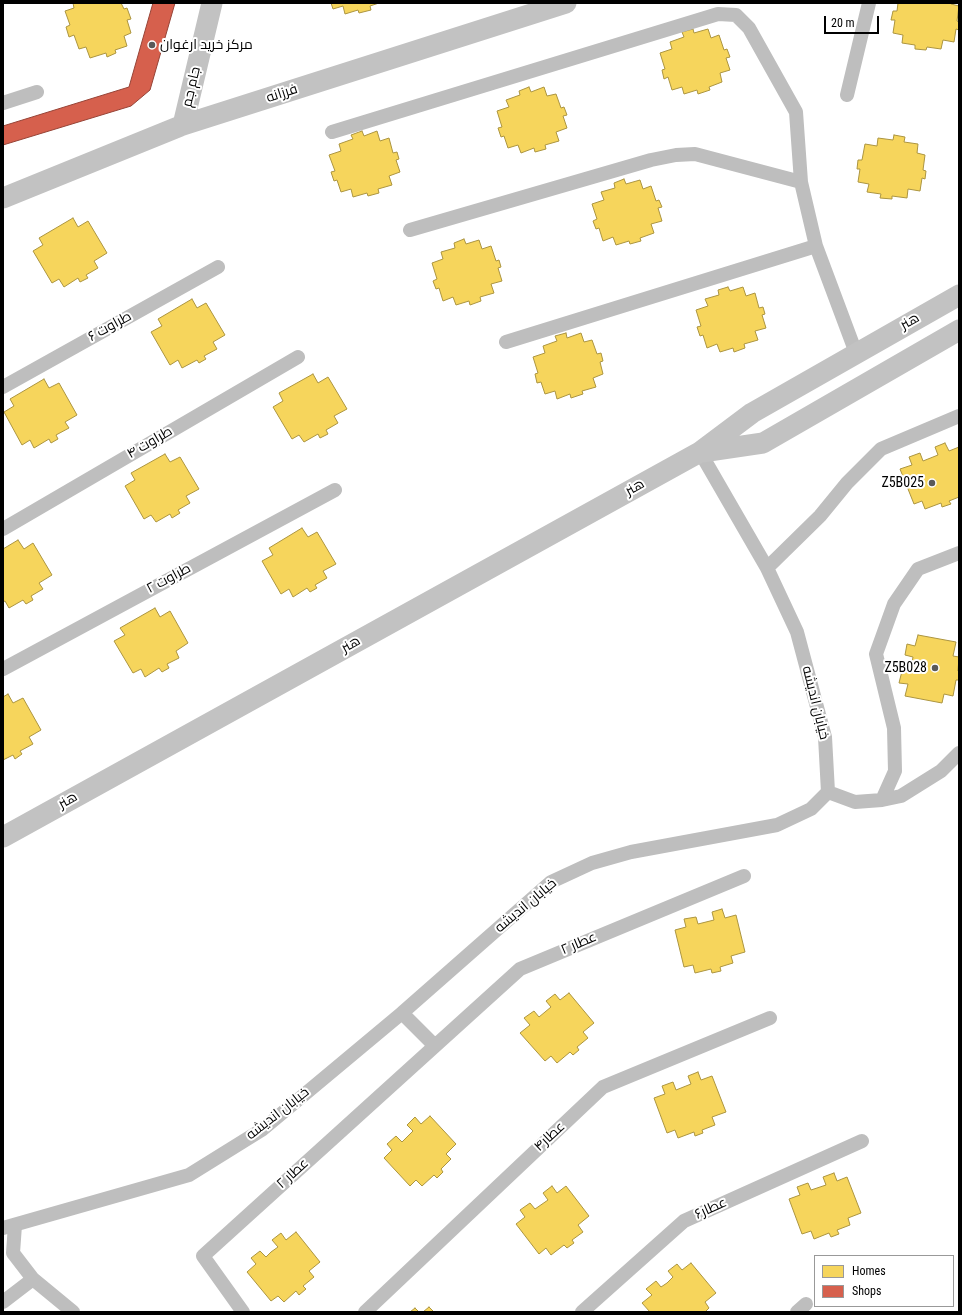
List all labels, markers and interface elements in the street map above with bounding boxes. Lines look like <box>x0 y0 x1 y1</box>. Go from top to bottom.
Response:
scale bar <box>826 8 881 34</box>
text: 20 m <box>831 16 855 30</box>
place label: مرکز خرید ارغوان <box>160 37 253 53</box>
marker: مرکز خرید ارغوان <box>147 40 157 50</box>
street label: جام جم <box>179 65 205 109</box>
street label: فرزانه <box>264 81 300 107</box>
street label: طراوت ۶ <box>85 308 135 346</box>
street label: هنر <box>897 310 923 334</box>
street label: طراوت ۴ <box>124 423 176 463</box>
place label: Z5B025 <box>881 475 924 491</box>
street label: هنر <box>622 476 648 500</box>
marker: Z5B025 <box>927 478 937 488</box>
street label: طراوت ۲ <box>144 560 194 598</box>
street label: هنر <box>338 633 364 657</box>
place label: Z5B028 <box>884 660 927 676</box>
marker: Z5B028 <box>930 663 940 673</box>
street label: خیابان اندیشه <box>798 664 832 742</box>
street label: هنر <box>55 789 81 813</box>
street label: خیابان اندیشه <box>492 875 560 937</box>
street label: عطار ۲ <box>559 929 599 959</box>
street label: خیابان اندیشه <box>243 1084 313 1144</box>
street label: عطار۴ <box>531 1119 569 1155</box>
street label: عطار ۲ <box>274 1155 312 1193</box>
street label: عطار۶ <box>692 1195 730 1223</box>
legend <box>814 1255 954 1307</box>
text: Homes <box>852 1264 886 1278</box>
text: Shops <box>852 1284 881 1298</box>

